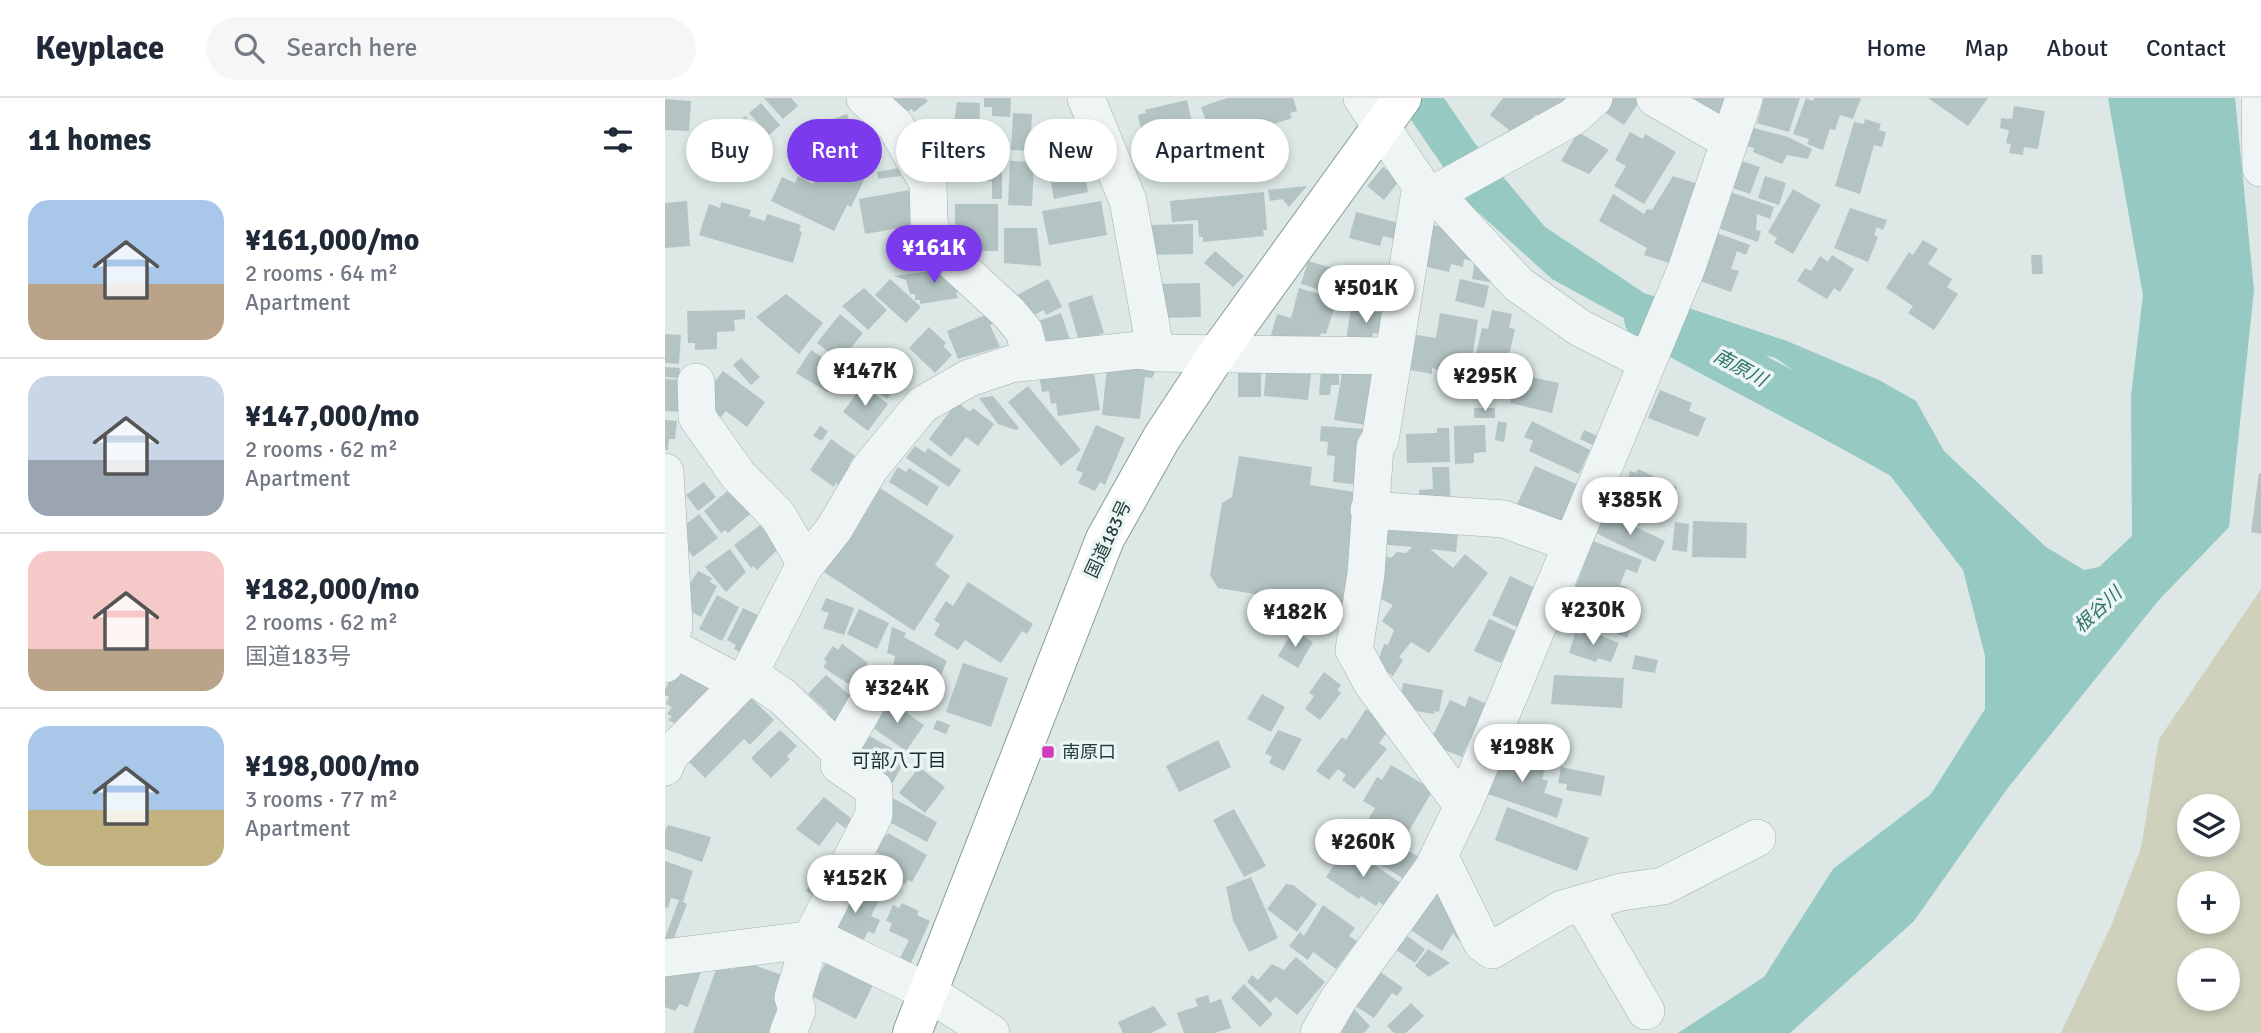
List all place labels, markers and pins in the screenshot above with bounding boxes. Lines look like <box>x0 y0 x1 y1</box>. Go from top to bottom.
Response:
pin: ¥161K <box>885 226 983 285</box>
pin: ¥501K <box>1317 266 1415 325</box>
pin: ¥147K <box>816 348 914 408</box>
pin: ¥295K <box>1436 354 1534 413</box>
pin: ¥385K <box>1581 478 1679 537</box>
pin: ¥230K <box>1544 588 1642 647</box>
pin: ¥182K <box>1246 589 1344 649</box>
pin: ¥324K <box>848 666 946 725</box>
pin: ¥198K <box>1473 724 1571 784</box>
place label: 南原口 <box>1062 741 1116 763</box>
marker: 南原口 <box>1040 744 1056 760</box>
pin: ¥260K <box>1314 820 1412 879</box>
pin: ¥152K <box>806 856 904 915</box>

